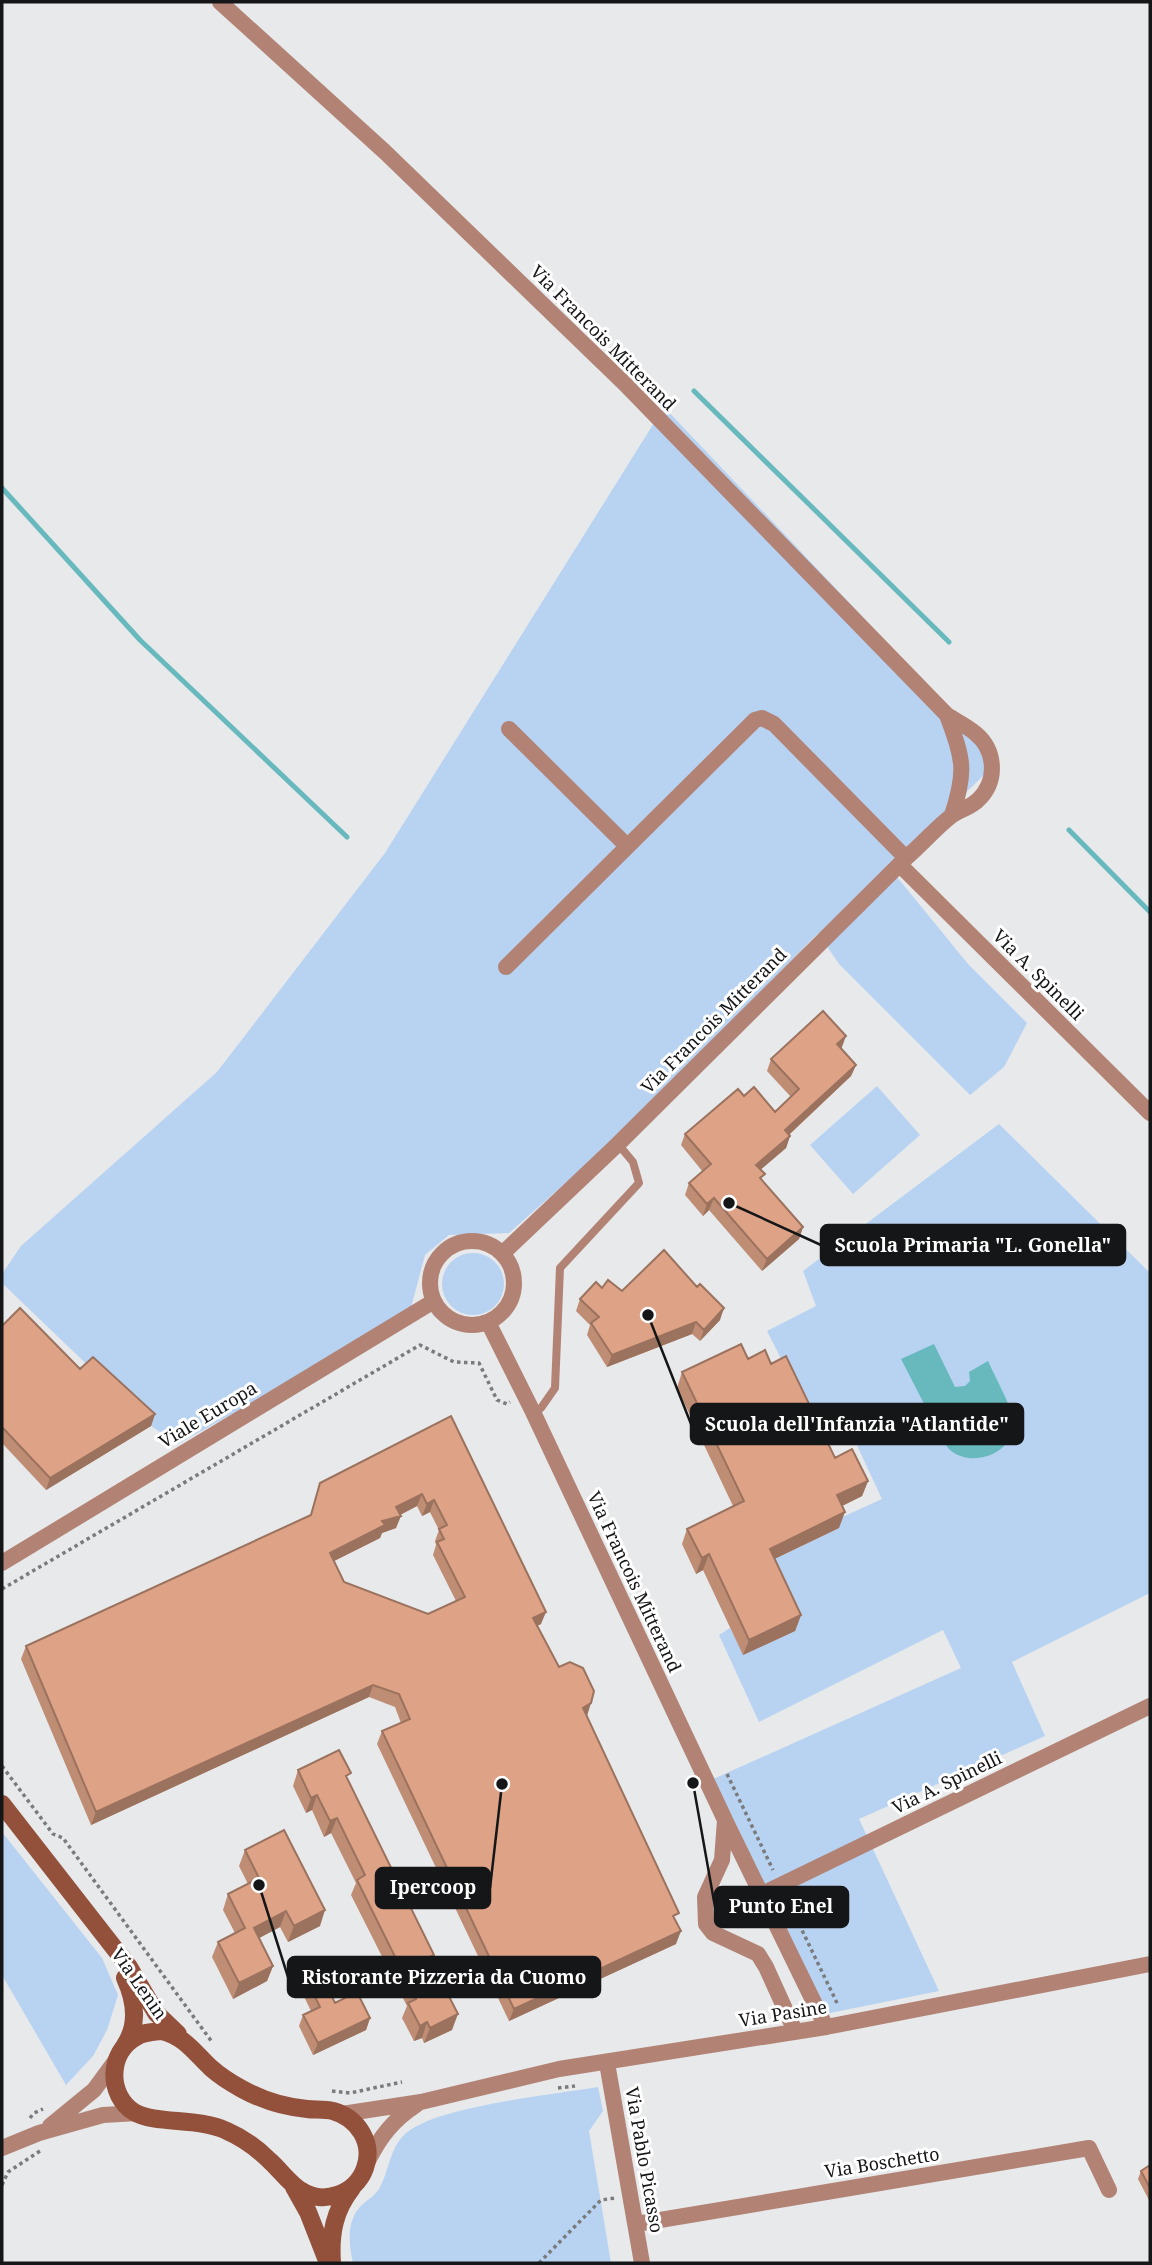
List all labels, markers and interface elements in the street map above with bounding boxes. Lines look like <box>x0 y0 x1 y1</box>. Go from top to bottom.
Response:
street label: Via Francois Mitterand <box>526 259 682 415</box>
street label: Via A. Spinelli <box>988 924 1090 1025</box>
street label: Via Francois Mitterand <box>635 942 791 1098</box>
callout: Scuola Primaria "L. Gonella" <box>821 1225 1125 1265</box>
text: Scuola Primaria "L. Gonella" <box>835 1232 1111 1258</box>
street label: Viale Europa <box>154 1375 261 1453</box>
callout: Scuola dell'Infanzia "Atlantide" <box>691 1404 1023 1444</box>
text: Scuola dell'Infanzia "Atlantide" <box>705 1411 1009 1437</box>
street label: Via Francois Mitterand <box>582 1487 687 1676</box>
street label: Via A. Spinelli <box>888 1745 1006 1819</box>
callout: Ipercoop <box>376 1868 490 1908</box>
text: Ipercoop <box>390 1874 476 1900</box>
callout: Punto Enel <box>715 1887 848 1927</box>
text: Punto Enel <box>729 1893 834 1919</box>
street label: Via Lenin <box>106 1943 174 2024</box>
callout: Ristorante Pizzeria da Cuomo <box>288 1957 600 1997</box>
text: Ristorante Pizzeria da Cuomo <box>302 1964 586 1990</box>
street label: Via Pasine <box>737 1994 829 2032</box>
street label: Via Pablo Picasso <box>620 2085 670 2235</box>
street label: Via Boschetto <box>823 2141 941 2183</box>

